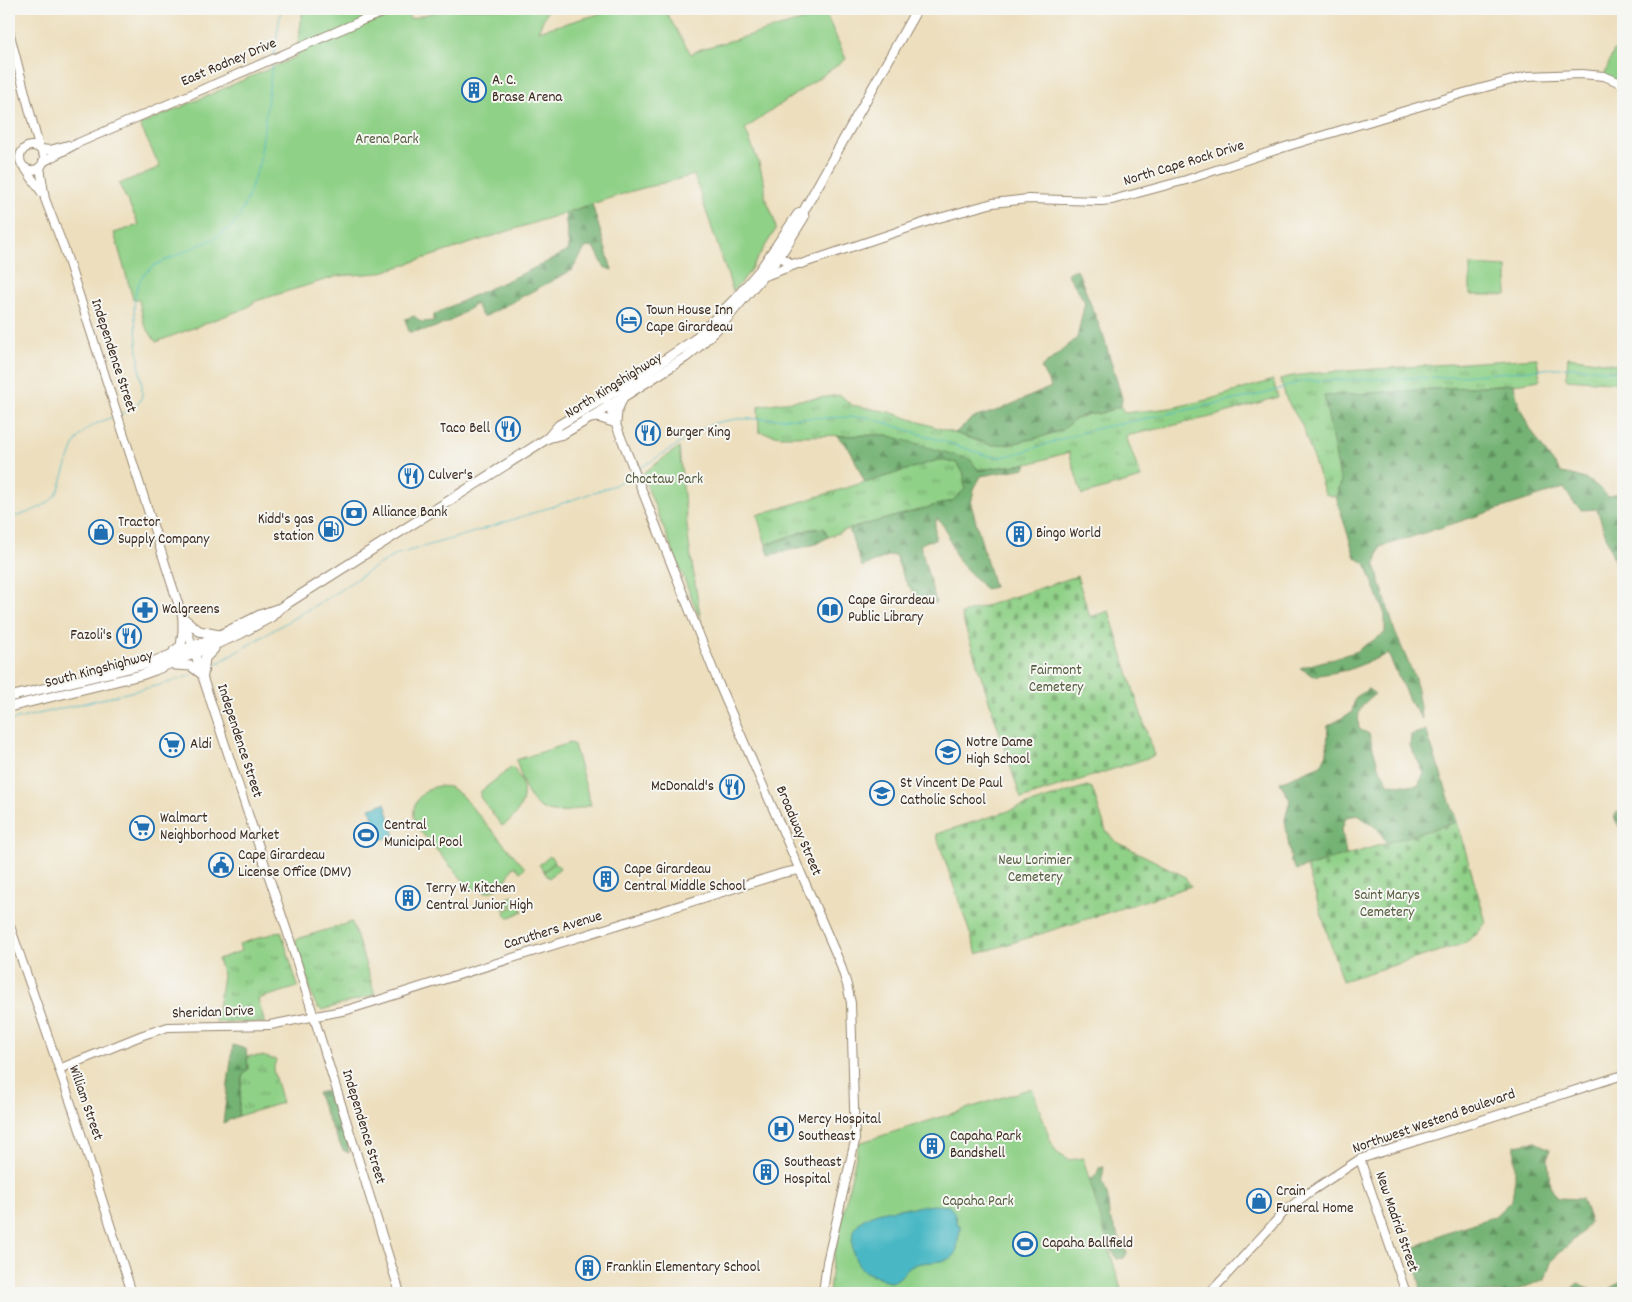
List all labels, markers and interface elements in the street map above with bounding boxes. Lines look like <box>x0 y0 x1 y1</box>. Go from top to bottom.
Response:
street label: East Rodney Drive <box>178 33 281 93</box>
place label: A. C. Brase Arena <box>492 70 563 109</box>
building icon: A. C. Brase Arena <box>461 77 487 103</box>
park label: Arena Park <box>355 129 419 151</box>
street label: North Cape Rock Drive <box>1121 135 1248 193</box>
street label: Independence Street <box>84 296 142 416</box>
place label: Town House Inn Cape Girardeau <box>646 300 733 339</box>
hotel icon: Town House Inn Cape Girardeau <box>616 307 642 333</box>
street label: North Kingshighway <box>561 347 668 425</box>
restaurant icon: Taco Bell <box>495 416 521 442</box>
place label: Taco Bell <box>440 418 490 440</box>
restaurant icon: Burger King <box>635 420 661 446</box>
place label: Burger King <box>666 422 731 444</box>
restaurant icon: Culver's <box>398 463 424 489</box>
place label: Culver's <box>428 465 473 487</box>
park label: Choctaw Park <box>625 469 703 491</box>
bank icon: Alliance Bank <box>341 500 367 526</box>
place label: Alliance Bank <box>372 502 447 524</box>
place label: Kidd's gas station <box>258 509 314 548</box>
place label: Tractor Supply Company <box>118 512 210 551</box>
fuel station icon: Kidd's gas station <box>318 516 344 542</box>
shop icon: Tractor Supply Company <box>88 519 114 545</box>
building icon: Bingo World <box>1006 521 1032 547</box>
place label: Bingo World <box>1036 523 1101 545</box>
place label: Cape Girardeau Public Library <box>848 590 935 629</box>
pharmacy icon: Walgreens <box>132 597 158 623</box>
library icon: Cape Girardeau Public Library <box>817 597 843 623</box>
place label: Walgreens <box>162 599 220 621</box>
restaurant icon: Fazoli's <box>116 623 142 649</box>
place label: Fazoli's <box>70 625 112 647</box>
street label: South Kingshighway <box>43 645 156 695</box>
park label: Fairmont Cemetery <box>1029 660 1084 699</box>
street label: Independence Street <box>210 681 268 801</box>
supermarket icon: Aldi <box>159 732 185 758</box>
place label: Notre Dame High School <box>966 732 1033 771</box>
place label: Aldi <box>190 734 212 756</box>
school or university icon: Notre Dame High School <box>935 739 961 765</box>
place label: St Vincent De Paul Catholic School <box>900 773 1003 812</box>
restaurant icon: McDonald's <box>719 774 745 800</box>
place label: McDonald's <box>651 776 714 798</box>
school or university icon: St Vincent De Paul Catholic School <box>869 780 895 806</box>
street label: Broadway Street <box>769 782 827 880</box>
place label: Walmart Neighborhood Market <box>160 808 280 847</box>
supermarket icon: Walmart Neighborhood Market <box>129 815 155 841</box>
place label: Central Municipal Pool <box>384 815 463 854</box>
sports icon: Central Municipal Pool <box>353 822 379 848</box>
place label: Cape Girardeau License Office (DMV) <box>238 845 351 884</box>
park label: New Lorimier Cemetery <box>998 850 1072 889</box>
public building icon: Cape Girardeau License Office (DMV) <box>208 852 234 878</box>
place label: Cape Girardeau Central Middle School <box>624 859 746 898</box>
building icon: Cape Girardeau Central Middle School <box>593 866 619 892</box>
place label: Terry W. Kitchen Central Junior High <box>426 878 533 917</box>
building icon: Terry W. Kitchen Central Junior High <box>395 885 421 911</box>
park label: Saint Marys Cemetery <box>1354 885 1420 924</box>
street label: Caruthers Avenue <box>501 905 605 956</box>
street label: Sheridan Drive <box>172 1001 255 1025</box>
street label: William Street <box>62 1062 108 1144</box>
street label: Independence Street <box>335 1067 391 1187</box>
street label: Northwest Westend Boulevard <box>1350 1084 1518 1160</box>
place label: Mercy Hospital Southeast <box>798 1109 881 1148</box>
hospital icon: Mercy Hospital Southeast <box>768 1116 794 1142</box>
place label: Capaha Park Bandshell <box>950 1126 1021 1165</box>
building icon: Capaha Park Bandshell <box>919 1133 945 1159</box>
place label: Southeast Hospital <box>784 1152 842 1191</box>
building icon: Southeast Hospital <box>753 1159 779 1185</box>
street label: New Madrid Street <box>1368 1169 1424 1276</box>
place label: Crain Funeral Home <box>1276 1181 1354 1220</box>
shop icon: Crain Funeral Home <box>1246 1188 1272 1214</box>
park label: Capaha Park <box>942 1191 1014 1213</box>
sports icon: Capaha Ballfield <box>1012 1231 1038 1257</box>
place label: Capaha Ballfield <box>1042 1233 1133 1255</box>
building icon: Franklin Elementary School <box>575 1255 601 1281</box>
place label: Franklin Elementary School <box>606 1257 760 1279</box>

